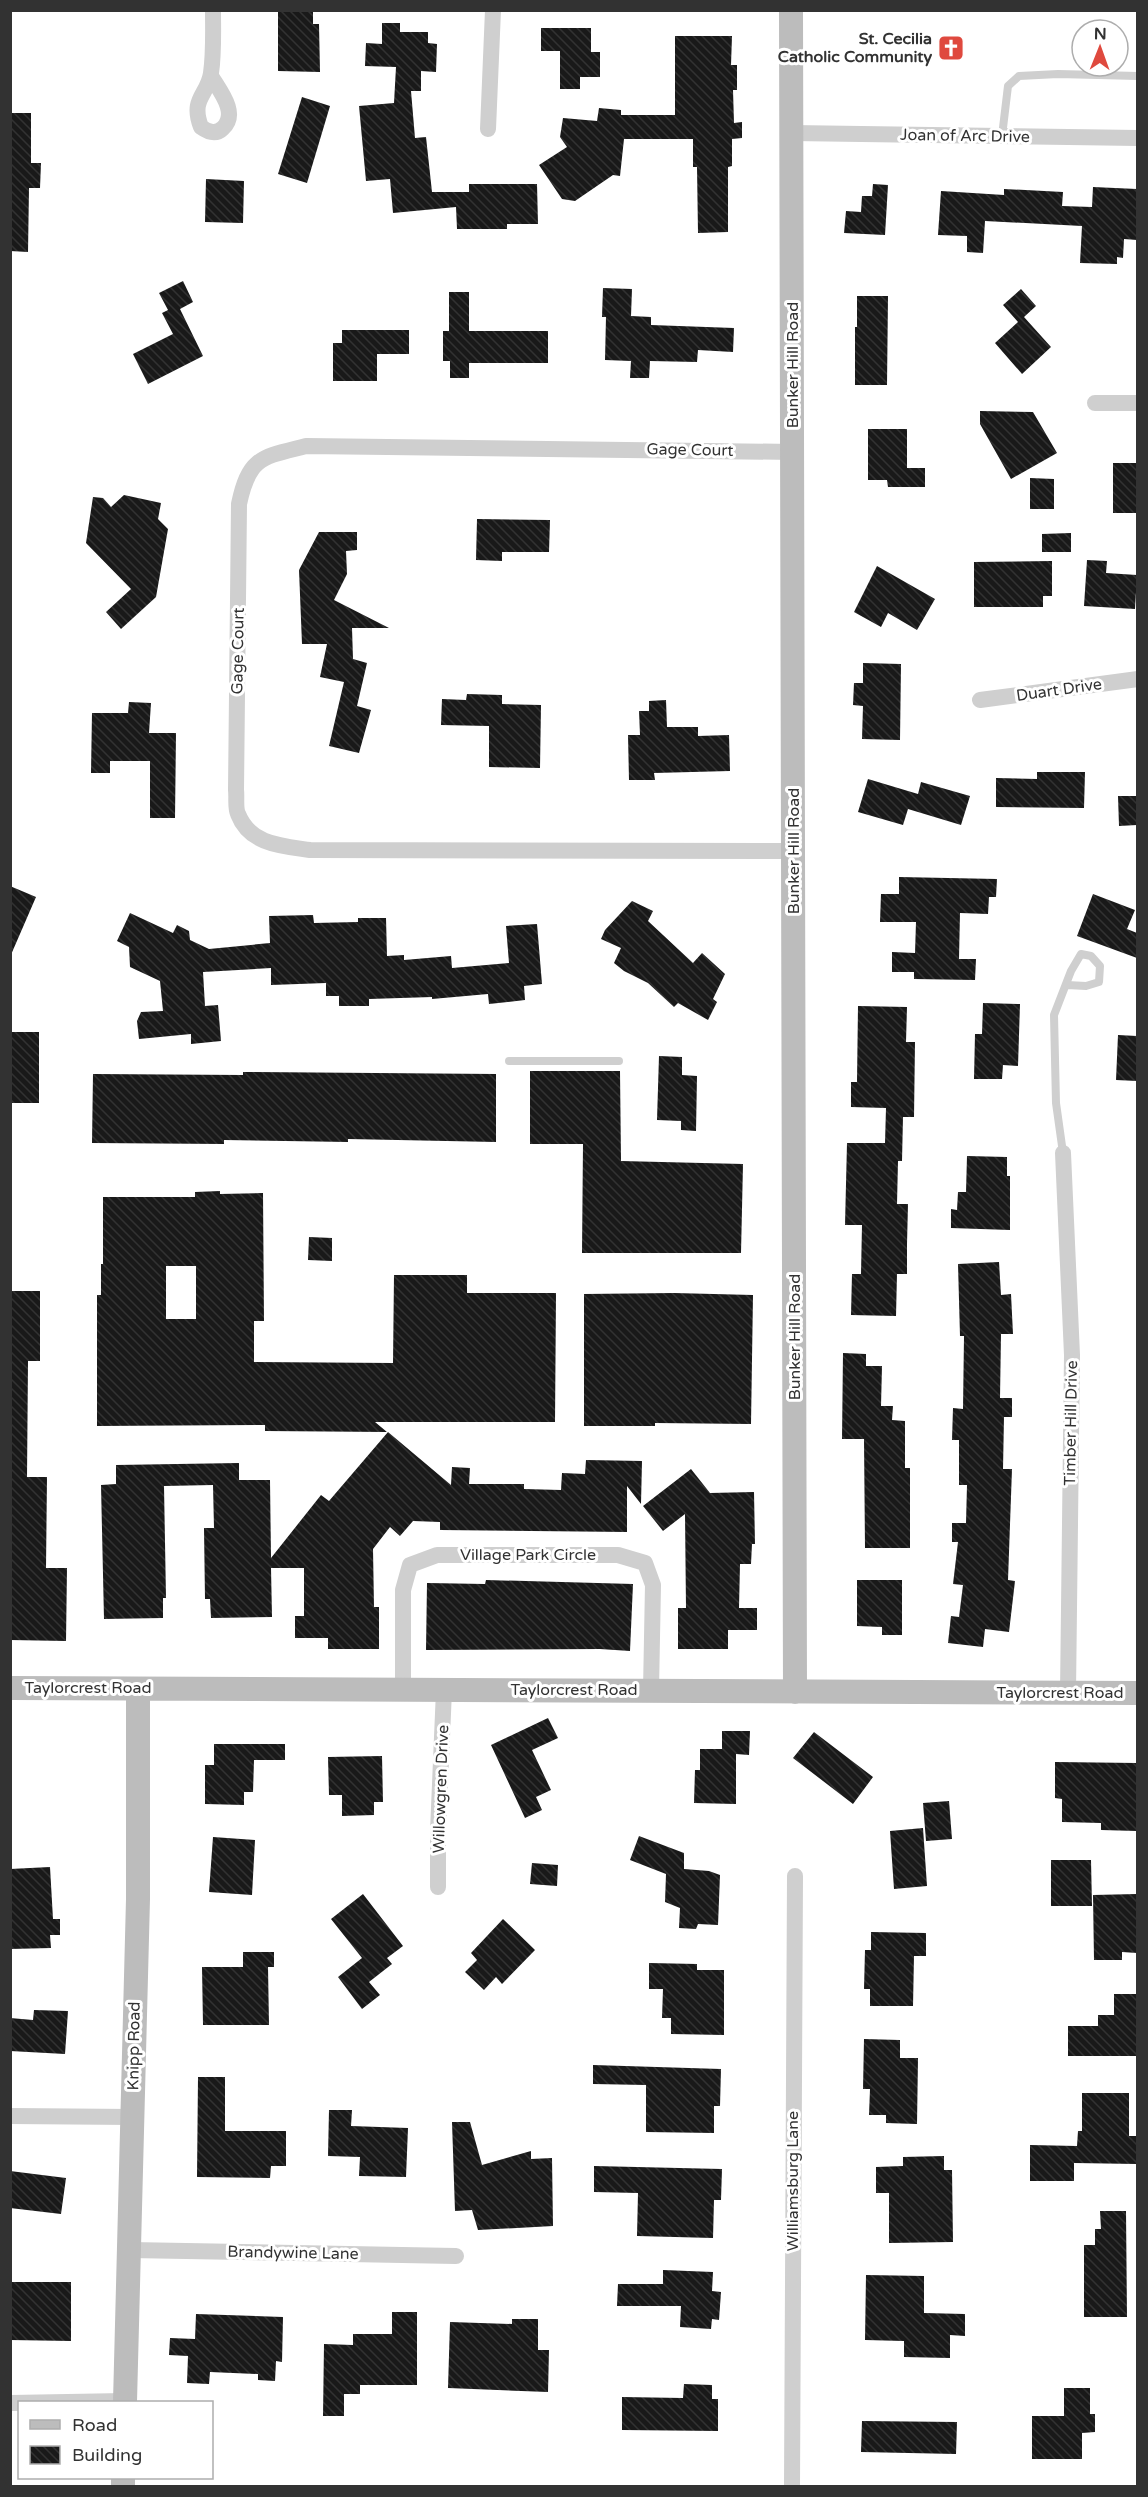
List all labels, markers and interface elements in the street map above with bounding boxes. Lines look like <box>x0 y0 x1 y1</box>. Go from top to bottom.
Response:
north arrow <box>1070 18 1130 78</box>
text: N <box>1094 24 1107 44</box>
place label: St. Cecilia Catholic Community <box>778 29 932 67</box>
church icon: St. Cecilia Catholic Community <box>936 33 966 63</box>
street label: Joan of Arc Drive <box>900 125 1030 147</box>
street label: Bunker Hill Road <box>783 302 803 428</box>
street label: Gage Court <box>646 439 734 461</box>
street label: Gage Court <box>227 607 249 695</box>
street label: Duart Drive <box>1015 674 1103 706</box>
street label: Bunker Hill Road <box>784 788 804 914</box>
street label: Bunker Hill Road <box>785 1274 805 1400</box>
street label: Timber Hill Drive <box>1060 1360 1082 1486</box>
street label: Village Park Circle <box>460 1545 596 1565</box>
street label: Taylorcrest Road <box>24 1678 152 1698</box>
street label: Taylorcrest Road <box>510 1680 638 1700</box>
street label: Taylorcrest Road <box>996 1683 1124 1703</box>
street label: Willowgren Drive <box>429 1724 453 1854</box>
street label: Knipp Road <box>123 2001 145 2091</box>
street label: Williamsburg Lane <box>783 2111 803 2251</box>
street label: Brandywine Lane <box>227 2242 359 2264</box>
legend <box>18 2401 213 2479</box>
text: Road <box>72 2414 117 2436</box>
text: Building <box>72 2444 142 2466</box>

